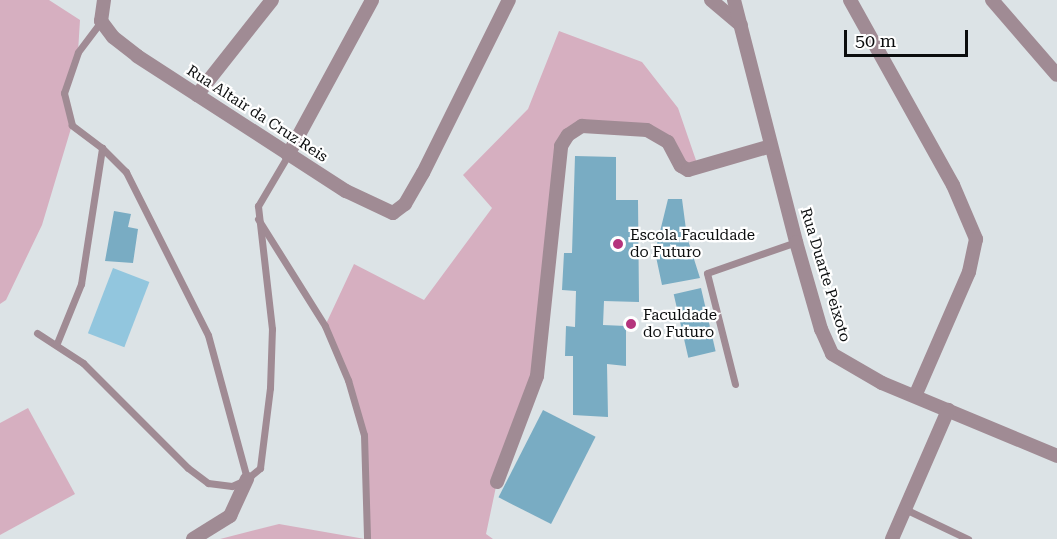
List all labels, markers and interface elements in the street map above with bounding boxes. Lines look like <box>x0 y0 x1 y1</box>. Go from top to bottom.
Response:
scale bar <box>847 18 972 56</box>
text: 50 m <box>855 30 896 51</box>
street label: Rua Altair da Cruz Reis <box>183 62 331 166</box>
street label: Rua Duarte Peixoto <box>796 206 854 344</box>
place label: Escola Faculdade do Futuro <box>630 226 755 261</box>
marker: Escola Faculdade do Futuro <box>611 237 625 251</box>
place label: Faculdade do Futuro <box>643 306 717 341</box>
marker: Faculdade do Futuro <box>624 317 638 331</box>

